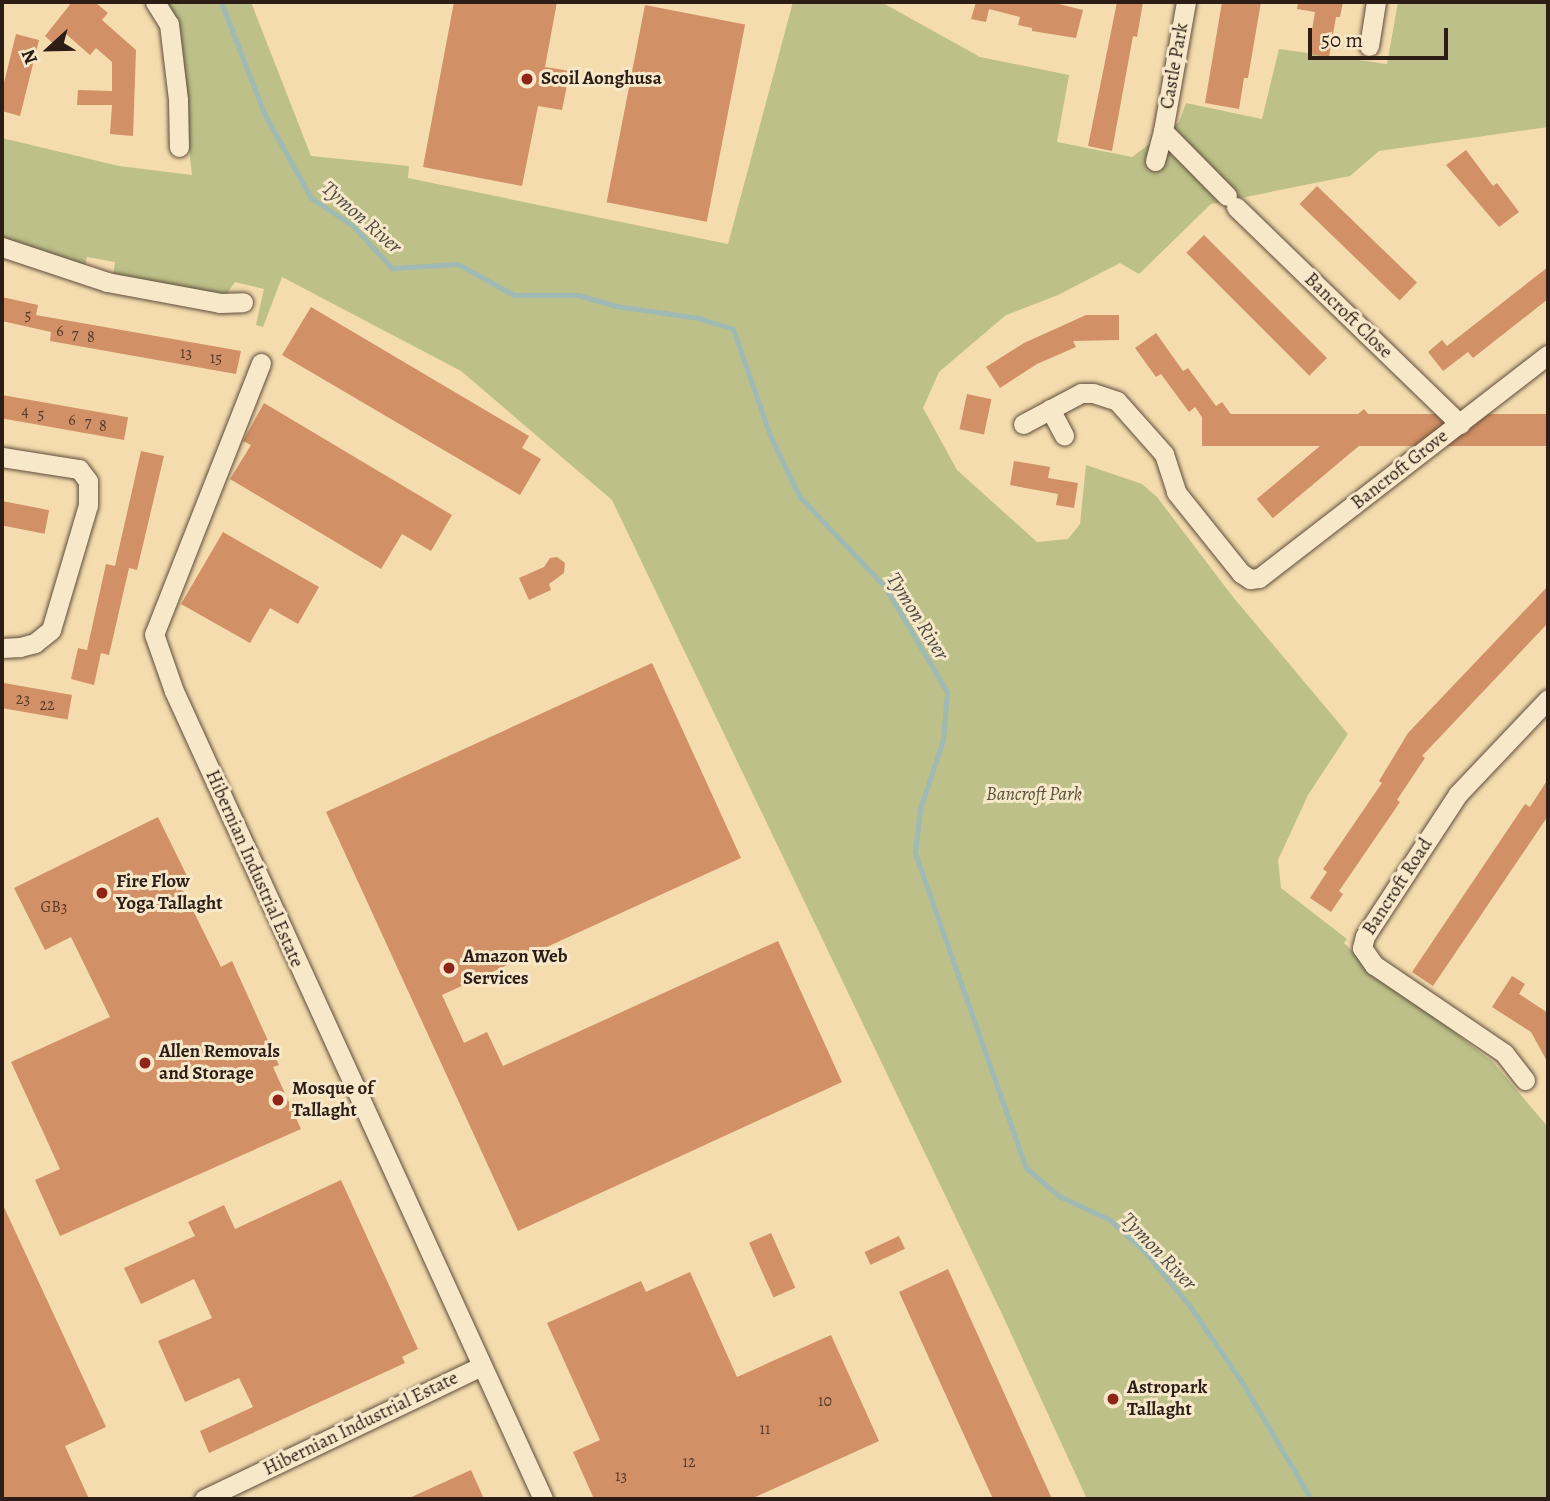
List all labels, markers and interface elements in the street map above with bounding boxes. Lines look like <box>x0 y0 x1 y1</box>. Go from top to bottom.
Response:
north arrow <box>14 14 84 84</box>
scale bar <box>1312 14 1452 58</box>
street label: Castle Park <box>1156 21 1194 111</box>
text: 50 m <box>1321 26 1363 54</box>
text: N <box>15 46 44 68</box>
place label: Scoil Aonghusa <box>541 68 662 90</box>
marker: Scoil Aonghusa <box>519 71 535 87</box>
water label: Tymon River <box>317 175 407 259</box>
street label: Bancroft Close <box>1299 268 1397 364</box>
house number: 5 <box>25 305 31 325</box>
house number: 6 <box>56 321 64 341</box>
house number: 7 <box>72 324 78 344</box>
house number: 8 <box>87 327 95 347</box>
house number: 13 <box>180 343 192 363</box>
house number: 15 <box>210 348 222 368</box>
house number: 4 <box>21 401 29 421</box>
house number: 5 <box>38 404 44 424</box>
house number: 6 <box>68 410 76 430</box>
house number: 7 <box>85 412 91 432</box>
house number: 8 <box>99 416 107 436</box>
street label: Bancroft Grove <box>1347 425 1453 515</box>
water label: Tymon River <box>881 568 955 664</box>
house number: 23 <box>16 689 30 709</box>
house number: 22 <box>39 695 55 715</box>
street label: Hibernian Industrial Estate <box>200 767 308 971</box>
park label: Bancroft Park <box>986 784 1082 806</box>
street label: Bancroft Road <box>1358 834 1438 940</box>
place label: Fire Flow Yoga Tallaght <box>116 871 223 915</box>
marker: Fire Flow Yoga Tallaght <box>94 885 110 901</box>
house number: GB3 <box>41 897 67 917</box>
place label: Amazon Web Services <box>463 946 568 990</box>
marker: Amazon Web Services <box>441 960 457 976</box>
place label: Allen Removals and Storage <box>159 1041 280 1085</box>
marker: Allen Removals and Storage <box>137 1055 153 1071</box>
place label: Mosque of Tallaght <box>292 1078 374 1122</box>
marker: Mosque of Tallaght <box>270 1092 286 1108</box>
water label: Tymon River <box>1116 1207 1202 1295</box>
street label: Hibernian Industrial Estate <box>260 1367 462 1481</box>
place label: Astropark Tallaght <box>1127 1377 1207 1421</box>
house number: 10 <box>818 1391 832 1411</box>
marker: Astropark Tallaght <box>1105 1391 1121 1407</box>
house number: 11 <box>760 1419 770 1439</box>
house number: 12 <box>682 1452 696 1472</box>
house number: 13 <box>615 1466 627 1486</box>

